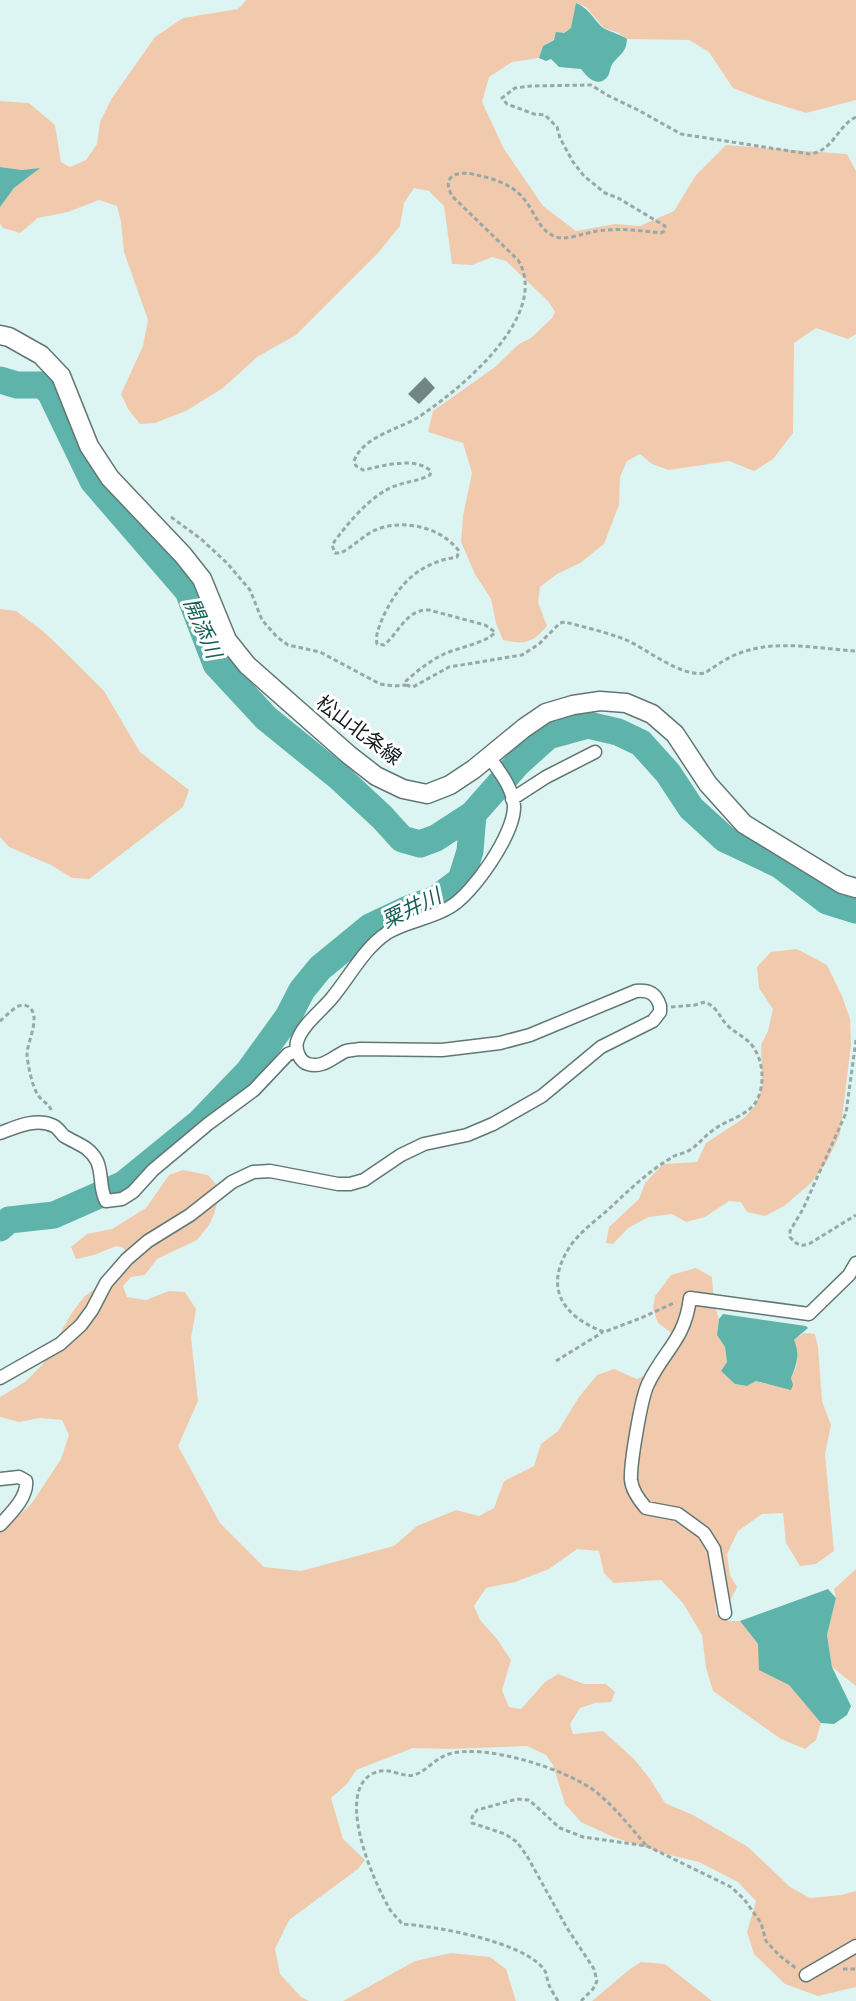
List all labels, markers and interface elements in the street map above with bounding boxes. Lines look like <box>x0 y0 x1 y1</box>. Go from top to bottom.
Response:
water label: 開添川 <box>179 594 228 664</box>
street label: 松山北条線 <box>312 690 406 770</box>
water label: 粟井川 <box>377 882 447 933</box>

